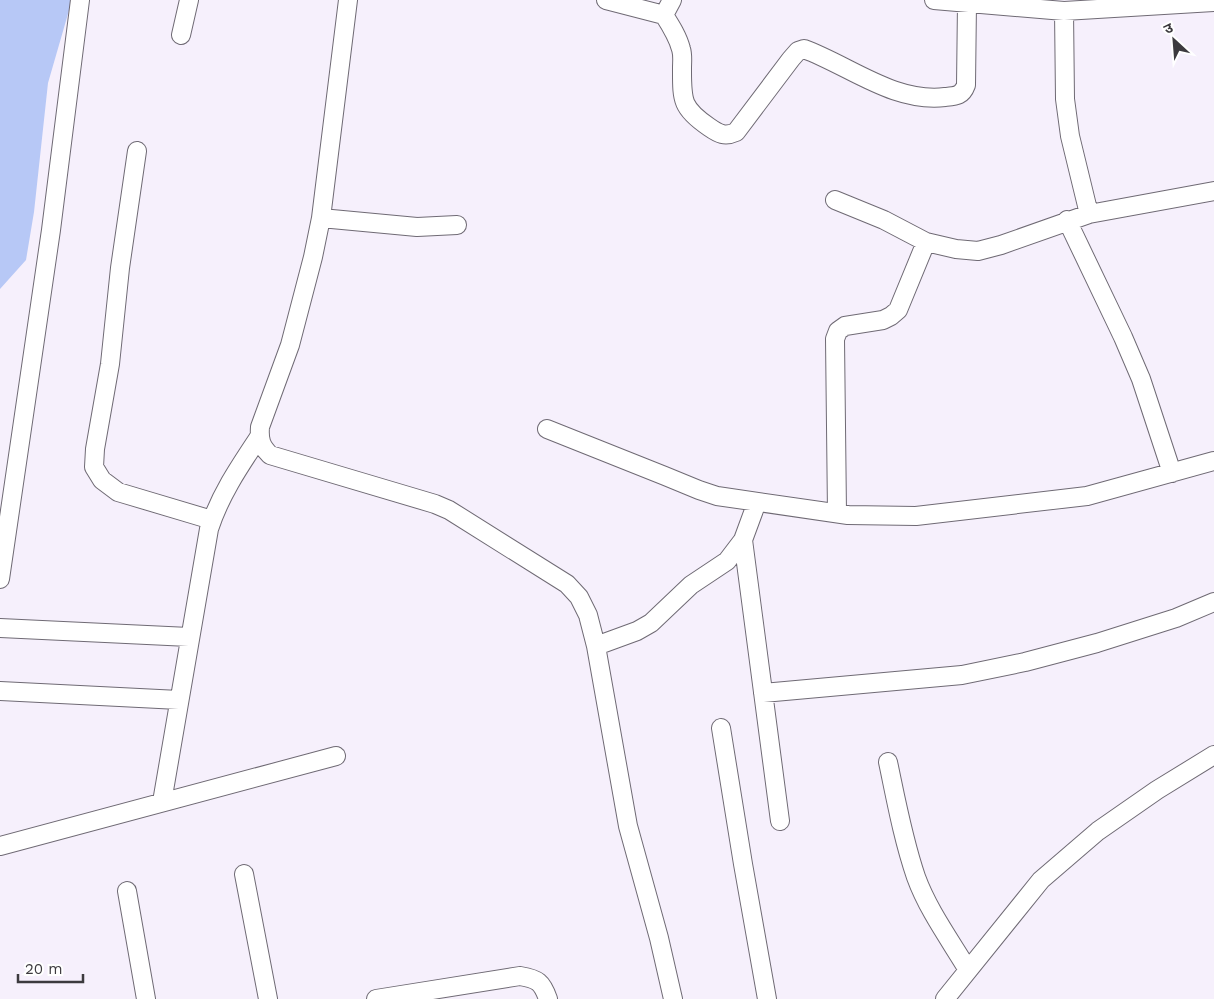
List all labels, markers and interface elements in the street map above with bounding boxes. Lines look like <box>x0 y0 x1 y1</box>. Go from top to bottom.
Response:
north arrow <box>1149 15 1199 65</box>
text: उ <box>1161 19 1176 37</box>
scale bar <box>18 952 82 984</box>
text: 20 m <box>25 960 63 978</box>

